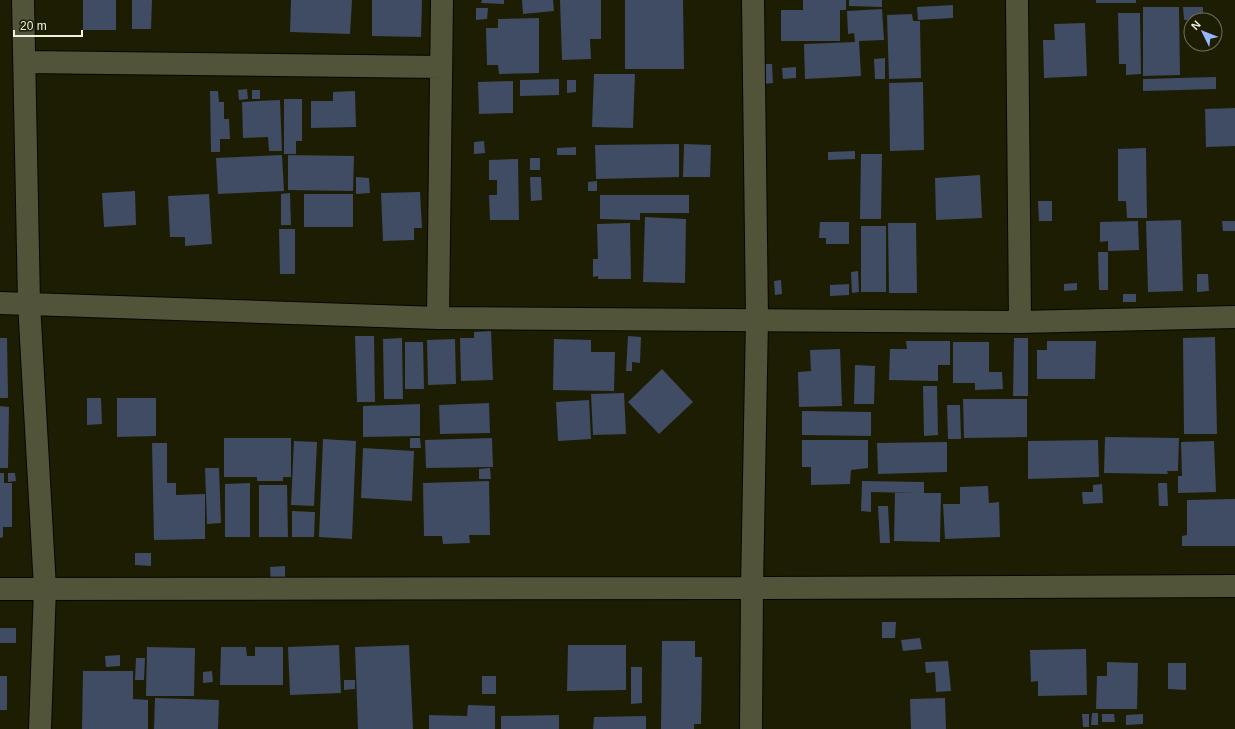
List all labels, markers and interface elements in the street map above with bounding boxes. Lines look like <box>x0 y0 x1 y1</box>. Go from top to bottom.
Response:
scale bar <box>14 12 82 38</box>
north arrow <box>1183 12 1223 52</box>
text: N <box>1189 18 1203 32</box>
text: 20 m <box>20 19 47 33</box>

